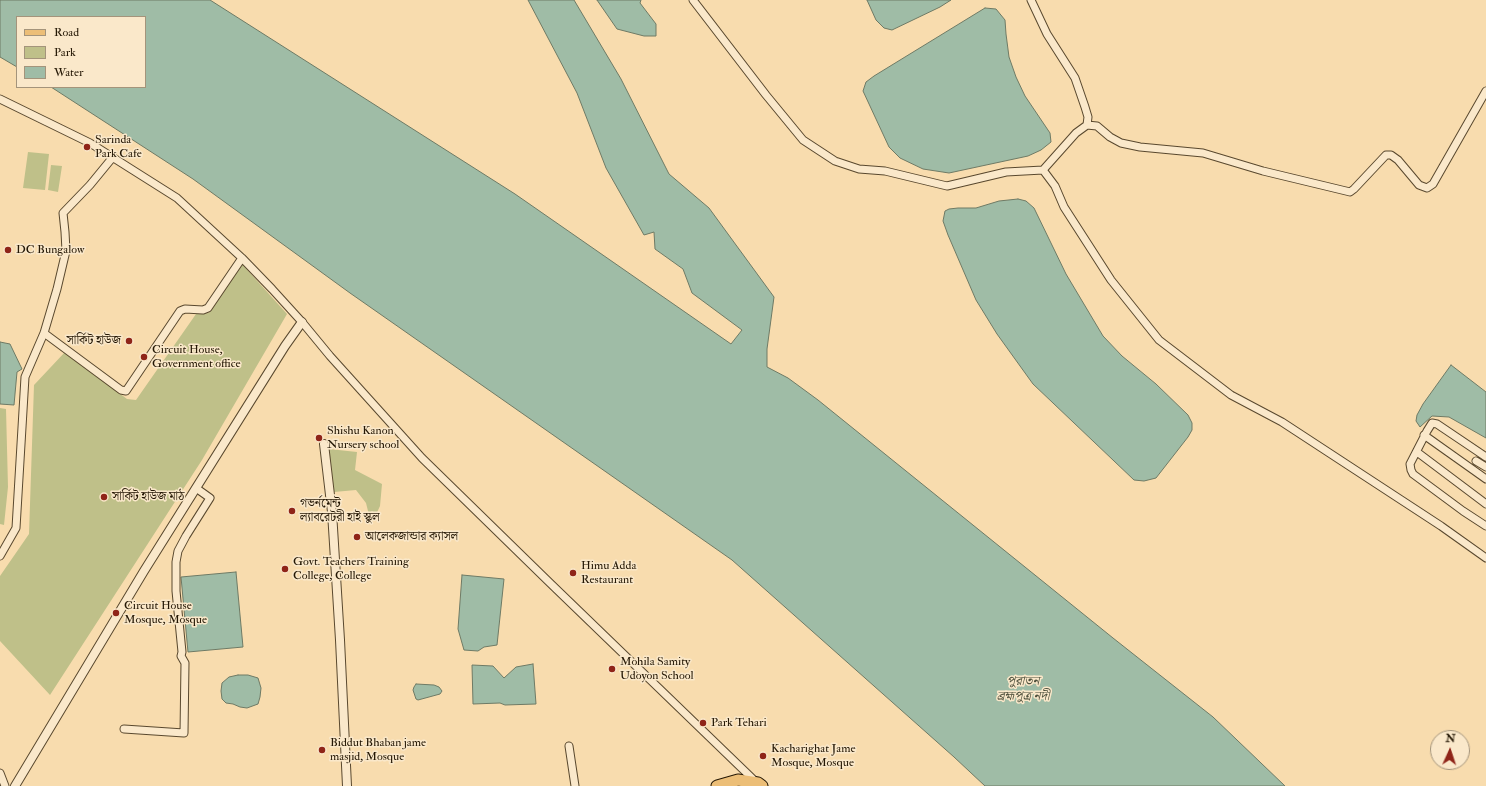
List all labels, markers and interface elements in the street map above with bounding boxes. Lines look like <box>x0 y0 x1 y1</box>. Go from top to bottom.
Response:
legend <box>16 16 146 88</box>
text: Road <box>54 25 79 40</box>
text: Park <box>54 45 76 60</box>
text: Water <box>54 65 83 80</box>
place label: Sarinda Park Cafe <box>95 133 142 161</box>
marker: Sarinda Park Cafe <box>82 142 92 152</box>
place label: DC Bungalow <box>16 243 84 257</box>
marker: DC Bungalow <box>3 245 13 255</box>
place label: সার্কিট হাউজ <box>67 334 121 348</box>
marker: সার্কিট হাউজ <box>124 336 134 346</box>
place label: Circuit House, Government office <box>152 343 241 371</box>
marker: Circuit House, Government office <box>139 352 149 362</box>
place label: Shishu Kanon Nursery school <box>327 424 399 452</box>
marker: Shishu Kanon Nursery school <box>314 433 324 443</box>
place label: সার্কিট হাউজ মাঠ <box>112 490 185 504</box>
marker: সার্কিট হাউজ মাঠ <box>99 492 109 502</box>
place label: গভর্নমেন্ট ল্যাবরেটরী হাই স্কুল <box>300 497 380 525</box>
marker: গভর্নমেন্ট ল্যাবরেটরী হাই স্কুল <box>287 506 297 516</box>
place label: আলেকজান্ডার ক্যাসল <box>365 530 458 544</box>
marker: আলেকজান্ডার ক্যাসল <box>352 532 362 542</box>
place label: Govt. Teachers Training College, College <box>293 555 409 583</box>
place label: Himu Adda Restaurant <box>581 559 636 587</box>
marker: Govt. Teachers Training College, College <box>280 564 290 574</box>
marker: Himu Adda Restaurant <box>568 568 578 578</box>
place label: Circuit House Mosque, Mosque <box>124 599 207 627</box>
marker: Circuit House Mosque, Mosque <box>111 608 121 618</box>
place label: Mohila Samity Udoyon School <box>620 655 693 683</box>
marker: Mohila Samity Udoyon School <box>607 664 617 674</box>
water label: পুরাতন ব্রহ্মপুত্র নদী <box>997 674 1049 705</box>
place label: Park Tehari <box>711 716 767 730</box>
marker: Park Tehari <box>698 718 708 728</box>
north arrow <box>1430 730 1470 770</box>
text: N <box>1445 732 1456 745</box>
place label: Biddut Bhaban jame masjid, Mosque <box>330 736 426 764</box>
place label: Kacharighat Jame Mosque, Mosque <box>771 742 855 770</box>
marker: Biddut Bhaban jame masjid, Mosque <box>317 745 327 755</box>
marker: Kacharighat Jame Mosque, Mosque <box>758 751 768 761</box>

